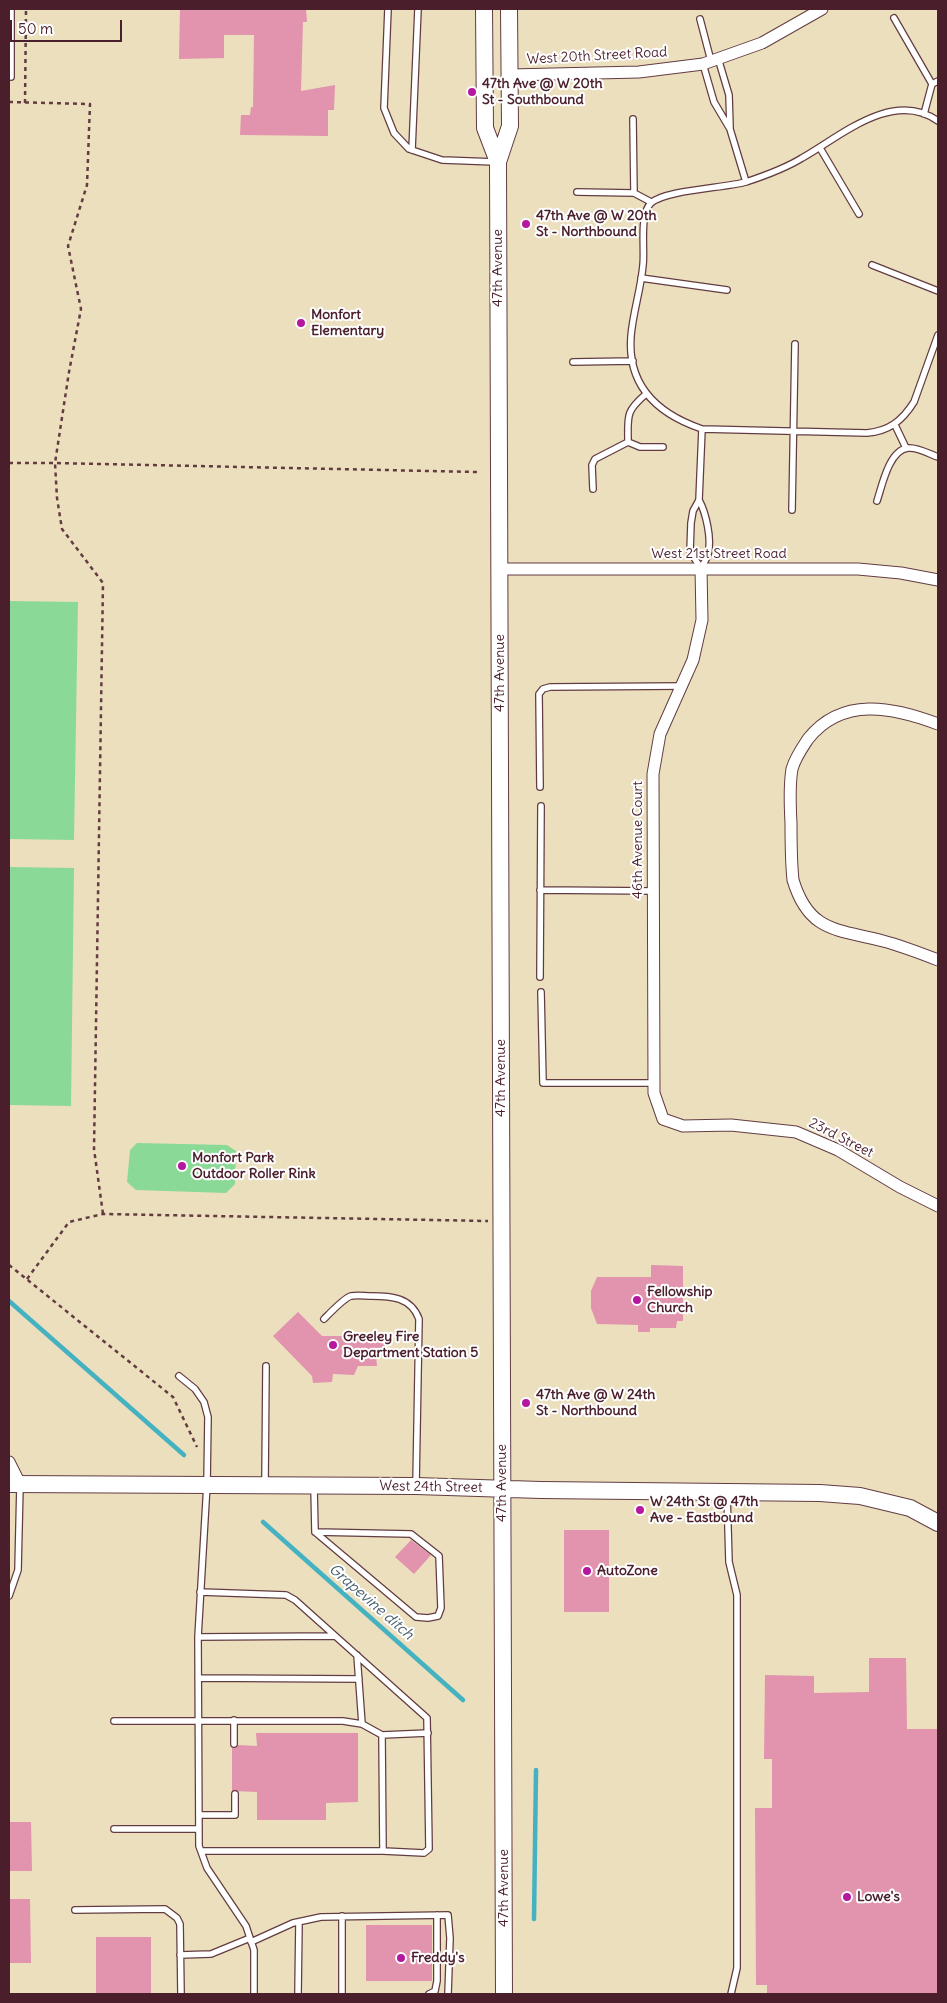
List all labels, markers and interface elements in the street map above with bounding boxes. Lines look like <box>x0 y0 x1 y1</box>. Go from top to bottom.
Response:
scale bar <box>12 10 125 42</box>
text: 50 m <box>18 19 53 38</box>
street label: West 20th Street Road <box>526 44 668 68</box>
place label: 47th Ave @ W 20th St - Southbound <box>482 76 603 108</box>
marker: 47th Ave @ W 20th St - Southbound <box>466 86 478 98</box>
place label: 47th Ave @ W 20th St - Northbound <box>536 208 657 240</box>
marker: 47th Ave @ W 20th St - Northbound <box>520 218 532 230</box>
street label: 47th Avenue <box>490 229 506 307</box>
place label: Monfort Elementary <box>311 307 384 340</box>
marker: Monfort Elementary <box>295 317 307 329</box>
street label: West 21st Street Road <box>651 546 787 562</box>
street label: 47th Avenue <box>492 634 508 712</box>
street label: 46th Avenue Court <box>630 781 646 899</box>
street label: 47th Avenue <box>493 1039 509 1117</box>
street label: 23rd Street <box>806 1115 876 1161</box>
place label: Monfort Park Outdoor Roller Rink <box>192 1150 316 1182</box>
marker: Monfort Park Outdoor Roller Rink <box>176 1160 188 1172</box>
place label: Fellowship Church <box>647 1284 712 1316</box>
marker: Fellowship Church <box>631 1294 643 1306</box>
place label: Greeley Fire Department Station 5 <box>343 1329 478 1361</box>
marker: Greeley Fire Department Station 5 <box>327 1339 339 1351</box>
place label: 47th Ave @ W 24th St - Northbound <box>536 1387 655 1420</box>
marker: 47th Ave @ W 24th St - Northbound <box>520 1397 532 1409</box>
street label: 47th Avenue <box>494 1444 510 1522</box>
street label: West 24th Street <box>379 1478 483 1496</box>
place label: W 24th St @ 47th Ave - Eastbound <box>650 1494 758 1526</box>
marker: W 24th St @ 47th Ave - Eastbound <box>634 1504 646 1516</box>
water label: Grapevine ditch <box>325 1560 417 1644</box>
place label: AutoZone <box>597 1563 658 1579</box>
marker: AutoZone <box>581 1565 593 1577</box>
street label: 47th Avenue <box>496 1849 512 1927</box>
place label: Lowe's <box>857 1889 900 1905</box>
marker: Lowe's <box>841 1891 853 1903</box>
place label: Freddy's <box>411 1950 465 1966</box>
marker: Freddy's <box>395 1952 407 1964</box>

